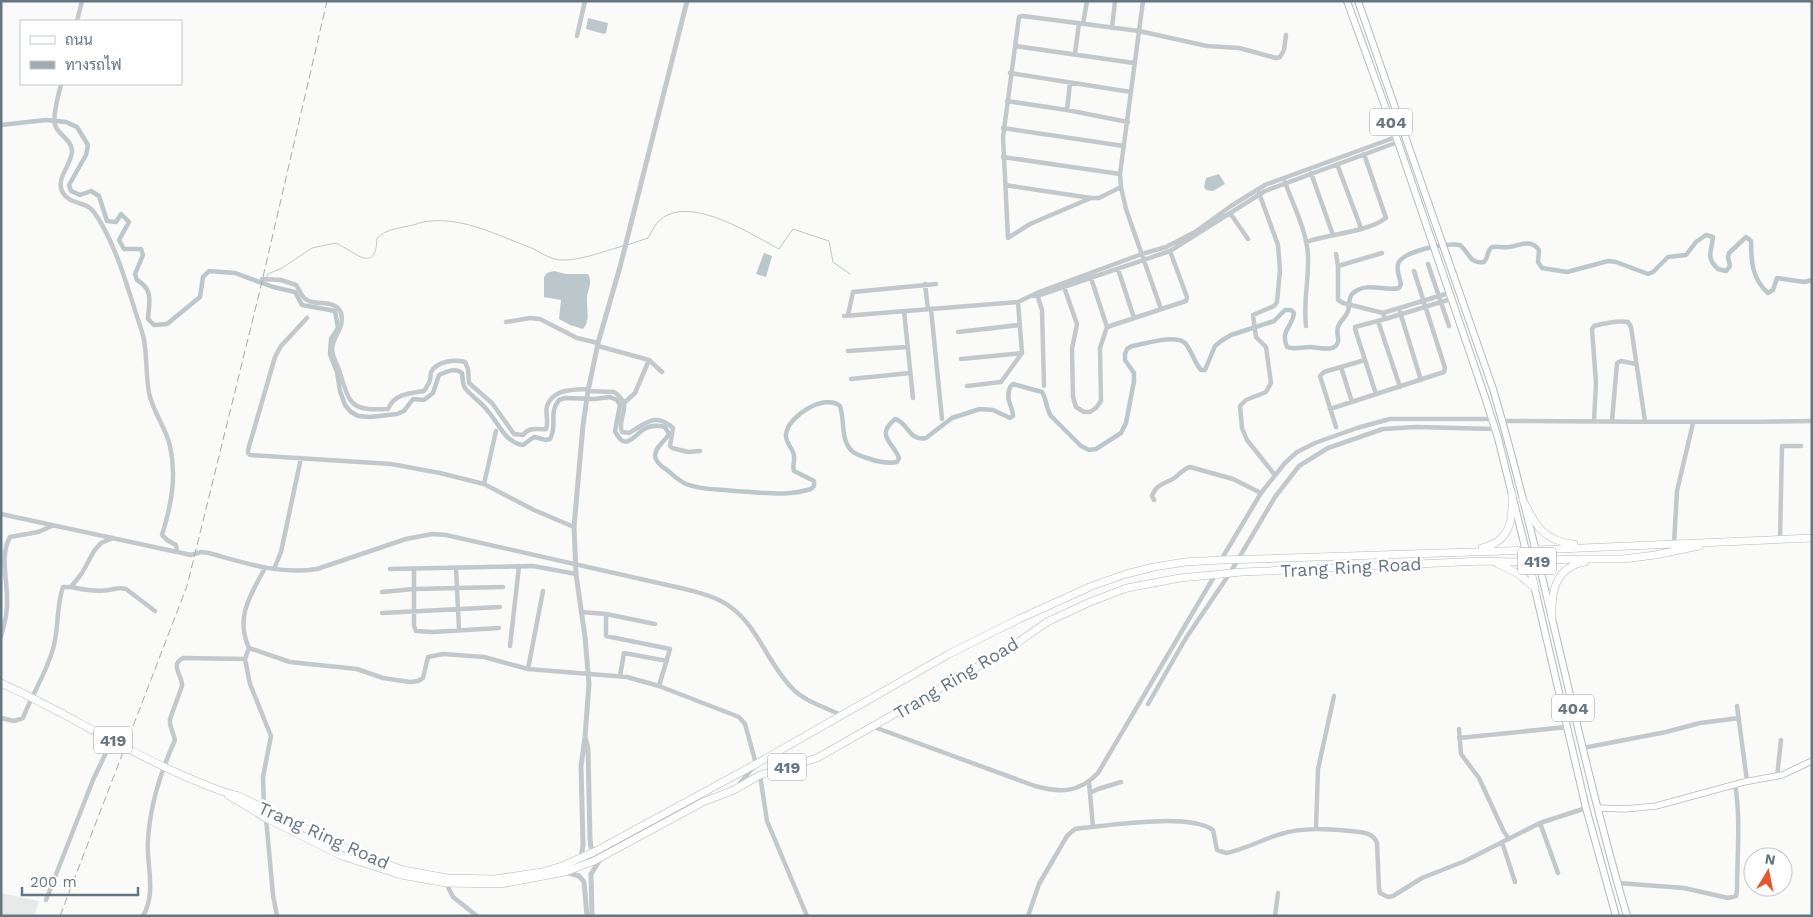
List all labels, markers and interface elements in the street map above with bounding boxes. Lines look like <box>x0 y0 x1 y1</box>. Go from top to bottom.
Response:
legend <box>20 20 182 85</box>
text: ถนน <box>65 31 93 49</box>
text: ทางรถไฟ <box>65 55 122 74</box>
road number: 404 <box>1370 108 1412 136</box>
road number: 419 <box>1518 548 1556 574</box>
street label: Trang Ring Road <box>1280 553 1422 581</box>
street label: Trang Ring Road <box>890 633 1022 723</box>
road number: 404 <box>1552 694 1594 721</box>
road number: 419 <box>94 726 132 754</box>
road number: 419 <box>768 754 806 780</box>
street label: Trang Ring Road <box>255 797 393 873</box>
north arrow <box>1743 847 1793 897</box>
text: N <box>1764 850 1777 868</box>
scale bar <box>22 864 139 896</box>
text: 200 m <box>30 873 77 891</box>

